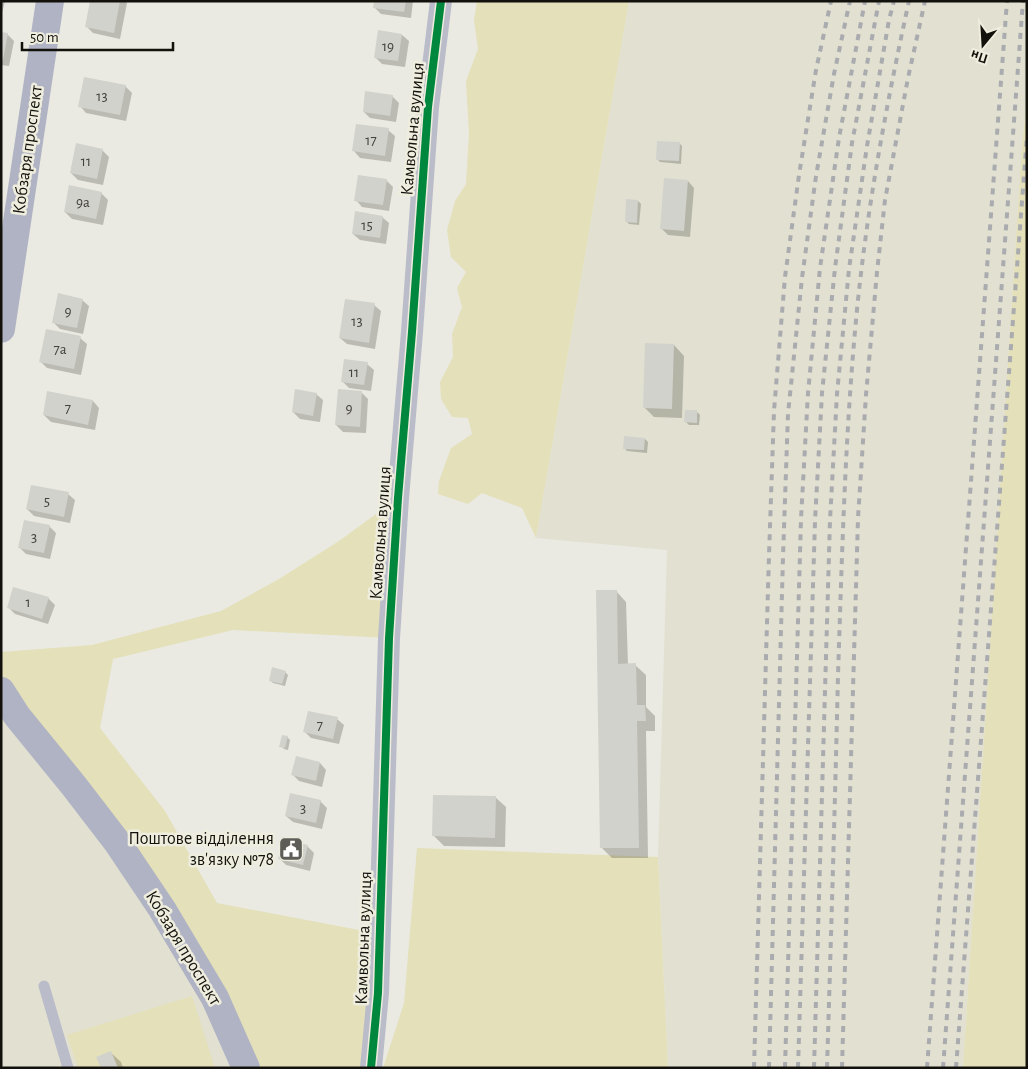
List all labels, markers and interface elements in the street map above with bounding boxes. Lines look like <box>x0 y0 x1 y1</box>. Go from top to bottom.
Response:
scale bar <box>22 20 174 52</box>
north arrow <box>958 20 1008 70</box>
text: 50 m <box>30 30 59 45</box>
house number: 19 <box>382 39 394 54</box>
text: Пн <box>969 47 990 66</box>
street label: Камвольна вулиця <box>398 62 428 196</box>
street label: Кобзаря проспект <box>9 84 46 216</box>
house number: 13 <box>96 89 108 104</box>
house number: 17 <box>365 133 377 148</box>
house number: 11 <box>81 154 91 169</box>
house number: 9а <box>76 195 90 210</box>
house number: 15 <box>361 218 373 233</box>
house number: 9 <box>64 304 72 319</box>
house number: 13 <box>351 314 363 329</box>
house number: 7а <box>53 342 67 357</box>
house number: 11 <box>349 365 359 380</box>
house number: 7 <box>65 401 71 416</box>
house number: 9 <box>345 401 353 416</box>
street label: Камвольна вулиця <box>367 466 395 600</box>
house number: 5 <box>44 494 50 509</box>
house number: 3 <box>31 530 37 545</box>
house number: 1 <box>25 595 31 610</box>
house number: 7 <box>317 718 323 733</box>
house number: 3 <box>300 801 306 816</box>
place label: Поштове відділення зв'язку №78 <box>128 830 274 869</box>
public building icon: Поштове відділення зв'язку №78 <box>278 836 304 862</box>
street label: Камвольна вулиця <box>353 871 375 1005</box>
street label: Кобзаря проспект <box>142 887 225 1009</box>

